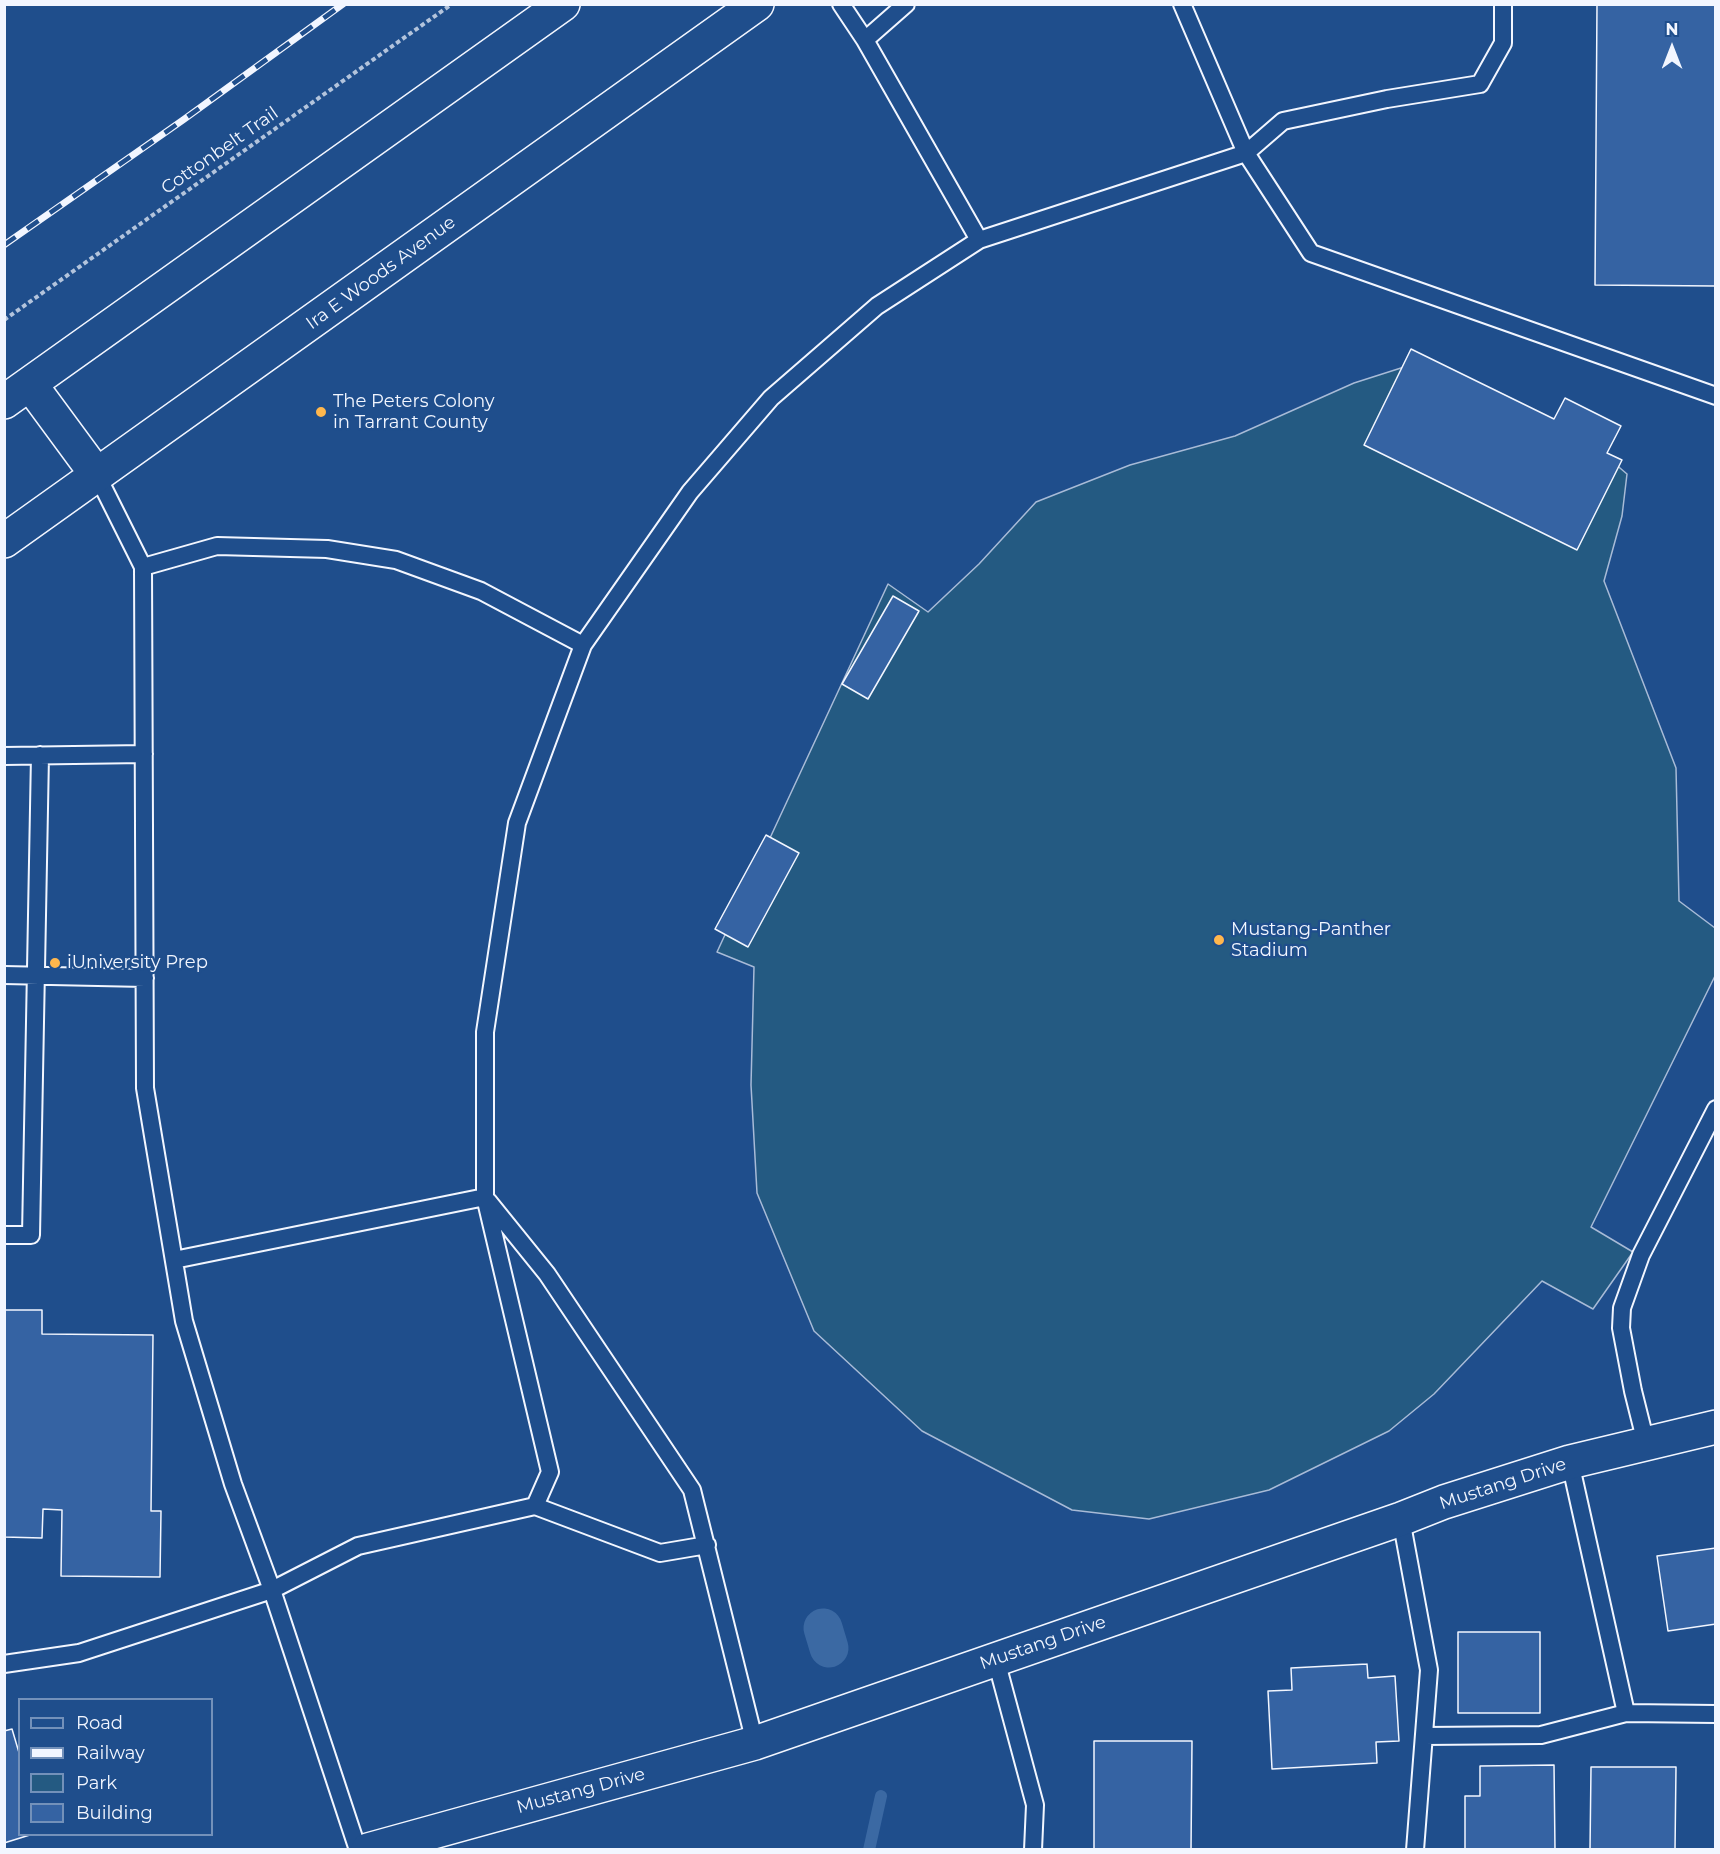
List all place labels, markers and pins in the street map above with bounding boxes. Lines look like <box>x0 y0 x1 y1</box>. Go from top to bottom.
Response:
place label: The Peters Colony in Tarrant County <box>333 391 495 434</box>
marker: The Peters Colony in Tarrant County <box>314 405 328 419</box>
place label: Mustang-Panther Stadium <box>1231 919 1391 962</box>
marker: Mustang-Panther Stadium <box>1212 933 1226 947</box>
place label: iUniversity Prep <box>67 952 208 974</box>
marker: iUniversity Prep <box>48 956 62 970</box>

